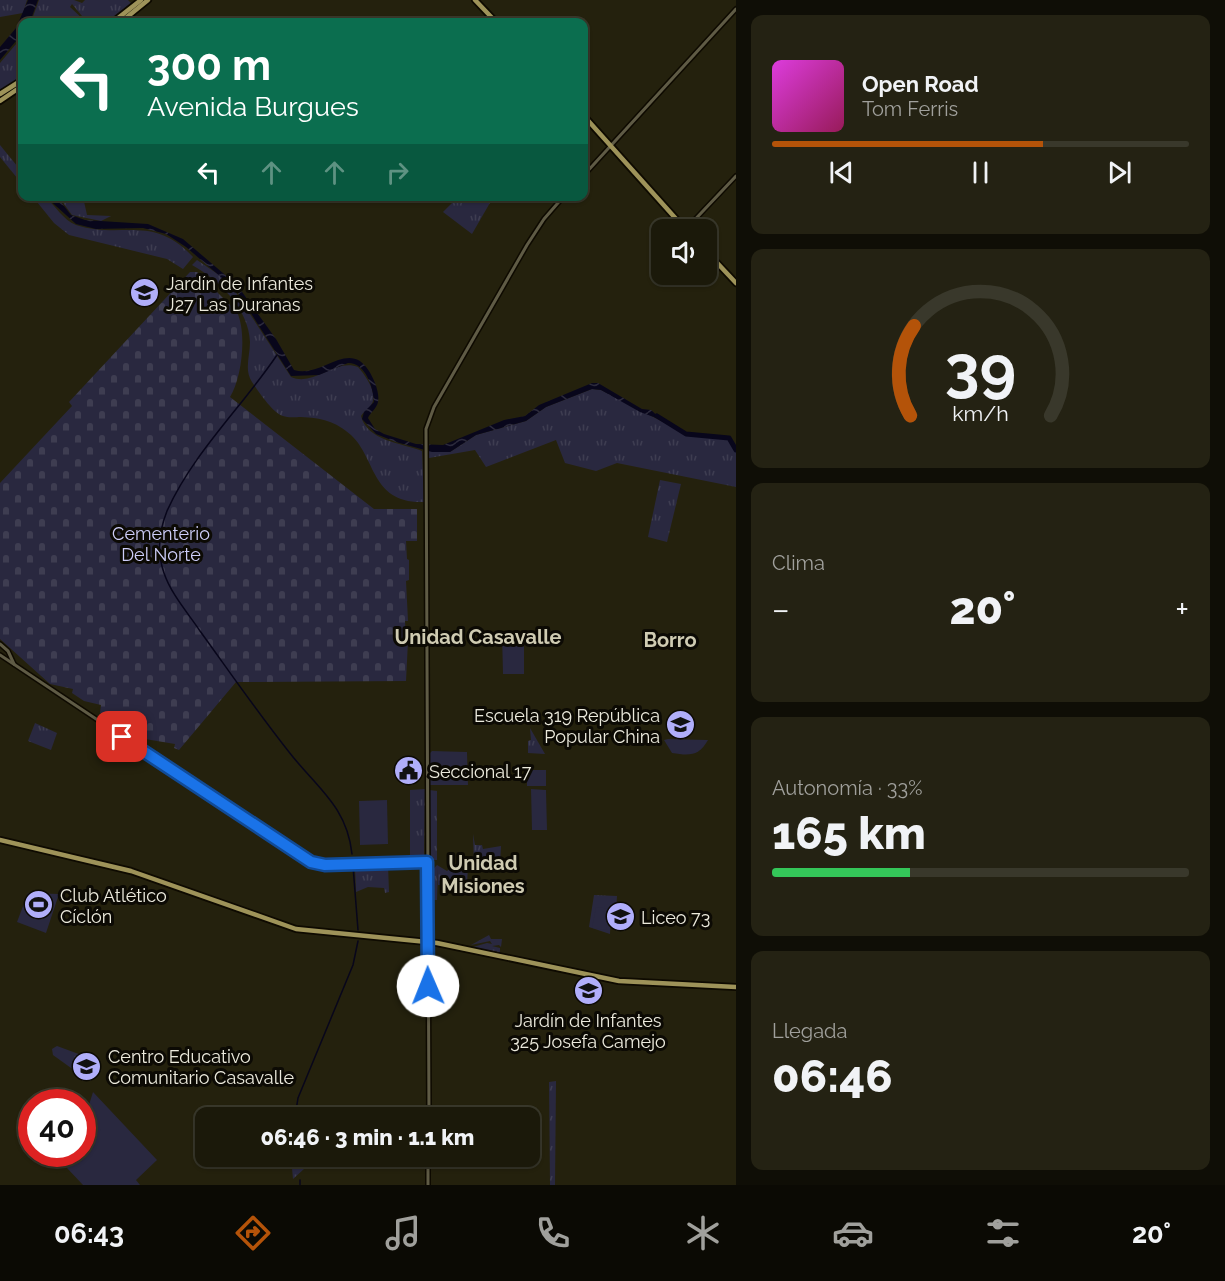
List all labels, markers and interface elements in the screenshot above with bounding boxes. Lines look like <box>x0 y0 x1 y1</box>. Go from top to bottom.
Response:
text: 300 m <box>147 41 271 90</box>
icon: left <box>48 42 126 120</box>
text: Open Road <box>862 71 979 97</box>
text: Avenida Burgues <box>147 91 359 122</box>
text: Tom Ferris <box>862 97 958 121</box>
icon: left <box>192 156 225 189</box>
icon: ahead <box>255 156 288 189</box>
icon: ahead <box>318 156 351 189</box>
icon: right <box>381 156 414 189</box>
icon: previous <box>825 156 858 189</box>
icon: pause <box>964 156 997 189</box>
icon: next <box>1103 156 1136 189</box>
map controls <box>651 219 717 285</box>
button: sound <box>651 219 717 285</box>
place label: Jardín de Infantes J27 Las Duranas <box>166 273 313 315</box>
school or university icon: Jardín de Infantes J27 Las Duranas <box>129 277 161 309</box>
text: 39 <box>945 331 1016 405</box>
text: km/h <box>952 401 1009 426</box>
park label: Cementerio Del Norte <box>112 523 210 565</box>
text: Clima <box>772 551 825 575</box>
text: 20° <box>949 582 1016 635</box>
text: − <box>772 590 790 629</box>
text: + <box>1175 590 1189 629</box>
district label: Unidad Casavalle <box>394 625 562 649</box>
district label: Borro <box>643 628 697 652</box>
place label: Escuela 319 República Popular China <box>474 705 660 747</box>
school or university icon: Escuela 319 República Popular China <box>665 709 697 741</box>
pin <box>96 711 147 762</box>
icon: arrive <box>105 720 138 753</box>
public building icon: Seccional 17 <box>392 755 424 787</box>
place label: Seccional 17 <box>429 761 532 782</box>
text: Autonomía · 33% <box>772 776 922 800</box>
text: 165 km <box>772 807 926 860</box>
district label: Unidad Misiones <box>441 851 525 898</box>
place label: Club Atlético Cíclón <box>60 885 167 927</box>
sports icon: Club Atlético Cíclón <box>23 889 55 921</box>
school or university icon: Liceo 73 <box>604 901 636 933</box>
place label: Liceo 73 <box>641 907 710 928</box>
position arrow <box>396 954 460 1018</box>
school or university icon: Jardín de Infantes 325 Josefa Camejo <box>572 975 604 1007</box>
place label: Jardín de Infantes 325 Josefa Camejo <box>510 1010 666 1052</box>
text: Llegada <box>772 1019 847 1043</box>
place label: Centro Educativo Comunitario Casavalle <box>108 1046 294 1088</box>
school or university icon: Centro Educativo Comunitario Casavalle <box>71 1050 103 1082</box>
text: 06:46 <box>772 1050 893 1103</box>
speed limit sign: 40 <box>18 1089 96 1167</box>
text: 06:46 · 3 min · 1.1 km <box>261 1124 474 1150</box>
icon: directions <box>232 1212 274 1254</box>
icon: music <box>382 1212 424 1254</box>
icon: phone <box>532 1212 574 1254</box>
icon: climate <box>682 1212 724 1254</box>
icon: car <box>832 1212 874 1254</box>
icon: filters <box>982 1212 1024 1254</box>
text: 06:43 <box>54 1218 124 1249</box>
text: 20° <box>1132 1218 1171 1249</box>

